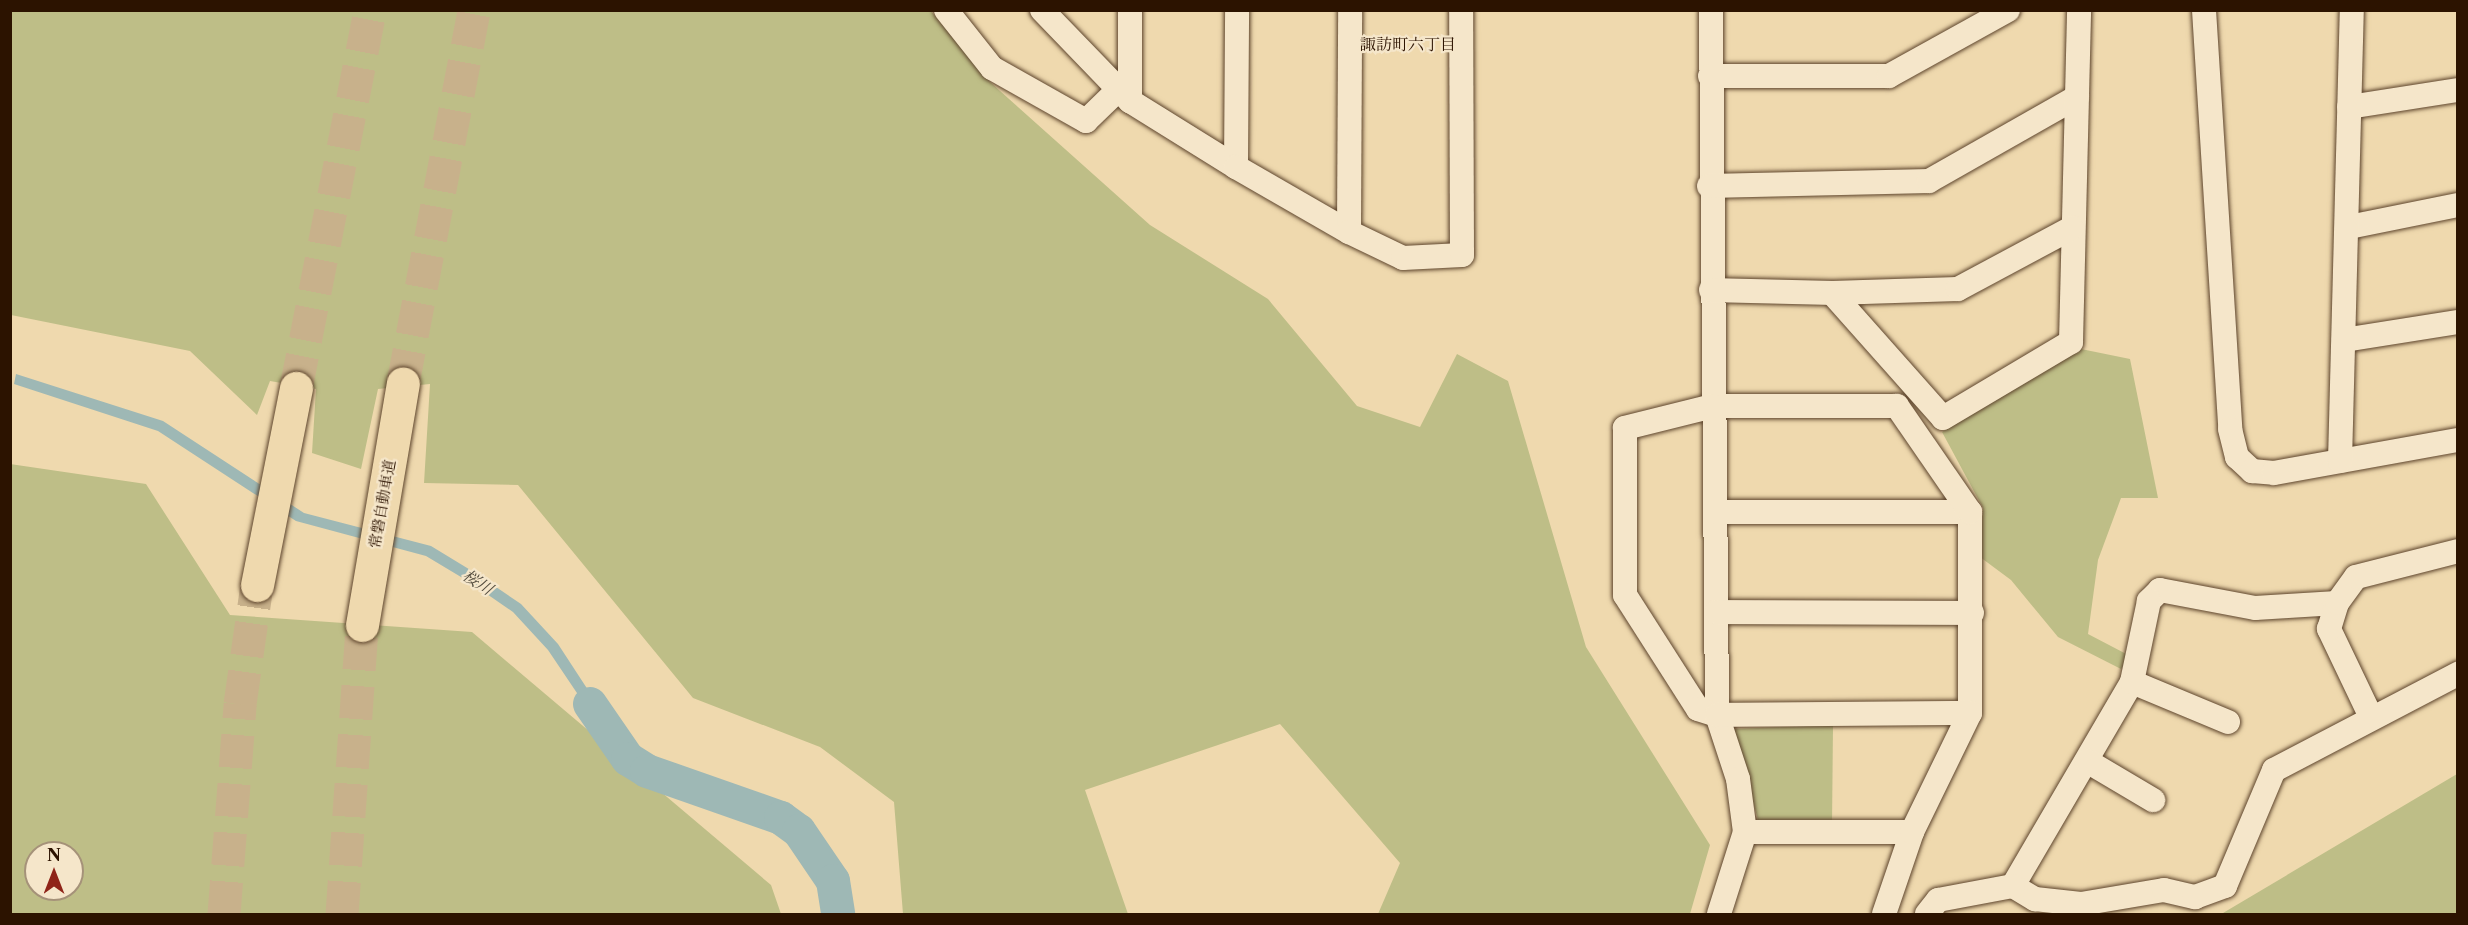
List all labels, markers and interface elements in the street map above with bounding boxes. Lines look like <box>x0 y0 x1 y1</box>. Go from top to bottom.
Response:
district label: 諏訪町六丁目 <box>1360 34 1456 54</box>
street label: 常磐自動車道 <box>365 458 399 550</box>
water label: 桜川 <box>459 565 497 599</box>
north arrow <box>24 841 84 901</box>
text: N <box>47 845 61 865</box>

